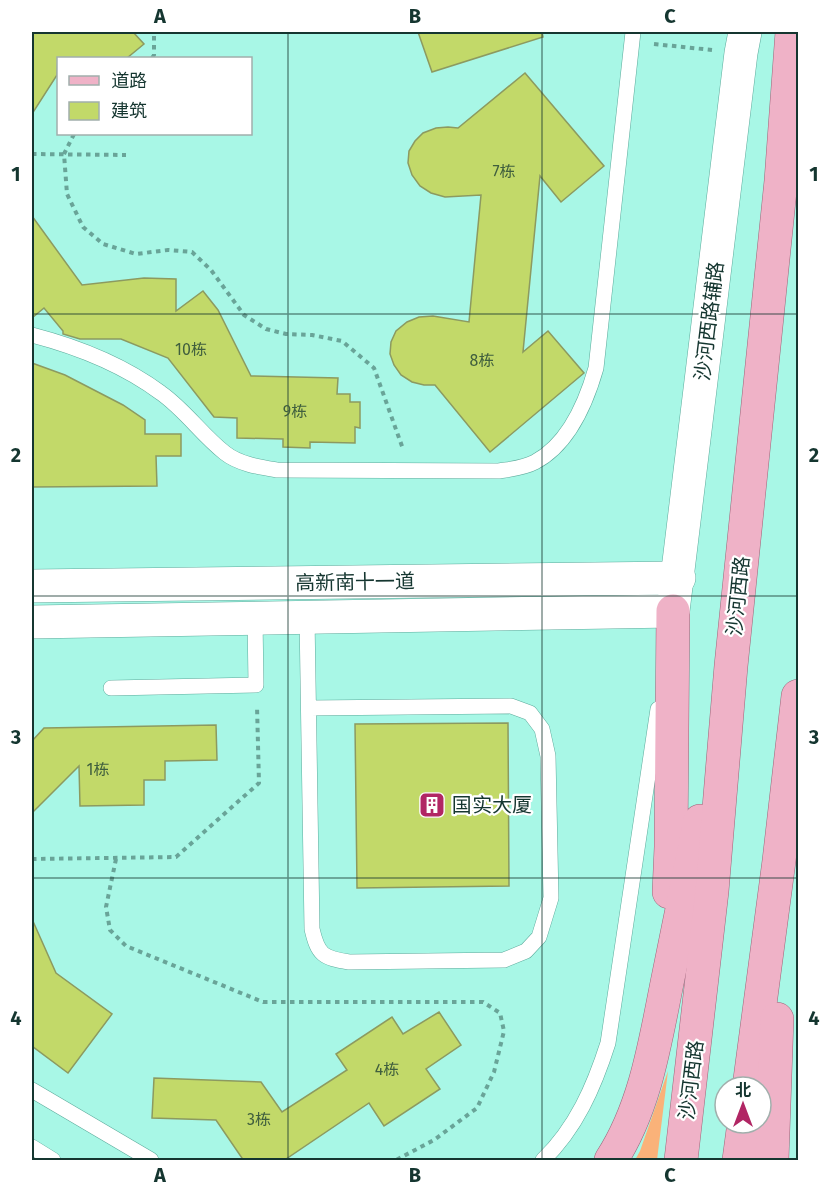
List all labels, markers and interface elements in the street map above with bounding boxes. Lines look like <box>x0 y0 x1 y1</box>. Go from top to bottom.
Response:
text: A <box>153 4 167 28</box>
text: B <box>409 4 421 28</box>
text: C <box>664 4 676 28</box>
legend <box>57 57 252 135</box>
text: 道路 <box>111 70 147 92</box>
text: 建筑 <box>111 100 147 122</box>
text: 1 <box>11 162 21 186</box>
house number: 7栋 <box>492 162 516 181</box>
text: 1 <box>809 162 819 186</box>
street label: 沙河西路辅路 <box>690 260 728 382</box>
house number: 10栋 <box>175 340 207 359</box>
house number: 8栋 <box>470 351 494 370</box>
house number: 9栋 <box>283 402 307 421</box>
text: 2 <box>11 443 21 467</box>
text: 2 <box>809 443 819 467</box>
street label: 沙河西路 <box>722 555 754 637</box>
street label: 高新南十一道 <box>295 569 415 595</box>
text: 3 <box>10 725 21 749</box>
text: 3 <box>808 725 819 749</box>
house number: 1栋 <box>87 760 109 779</box>
building icon: 国实大厦 <box>417 790 447 820</box>
place label: 国实大厦 <box>452 793 532 817</box>
text: 4 <box>10 1006 22 1030</box>
text: 4 <box>808 1006 820 1030</box>
street label: 沙河西路 <box>674 1039 708 1121</box>
house number: 4栋 <box>375 1060 399 1079</box>
north arrow <box>713 1075 773 1135</box>
text: 北 <box>735 1081 751 1100</box>
house number: 3栋 <box>247 1110 271 1129</box>
text: A <box>153 1163 167 1187</box>
text: B <box>409 1163 421 1187</box>
text: C <box>664 1163 676 1187</box>

